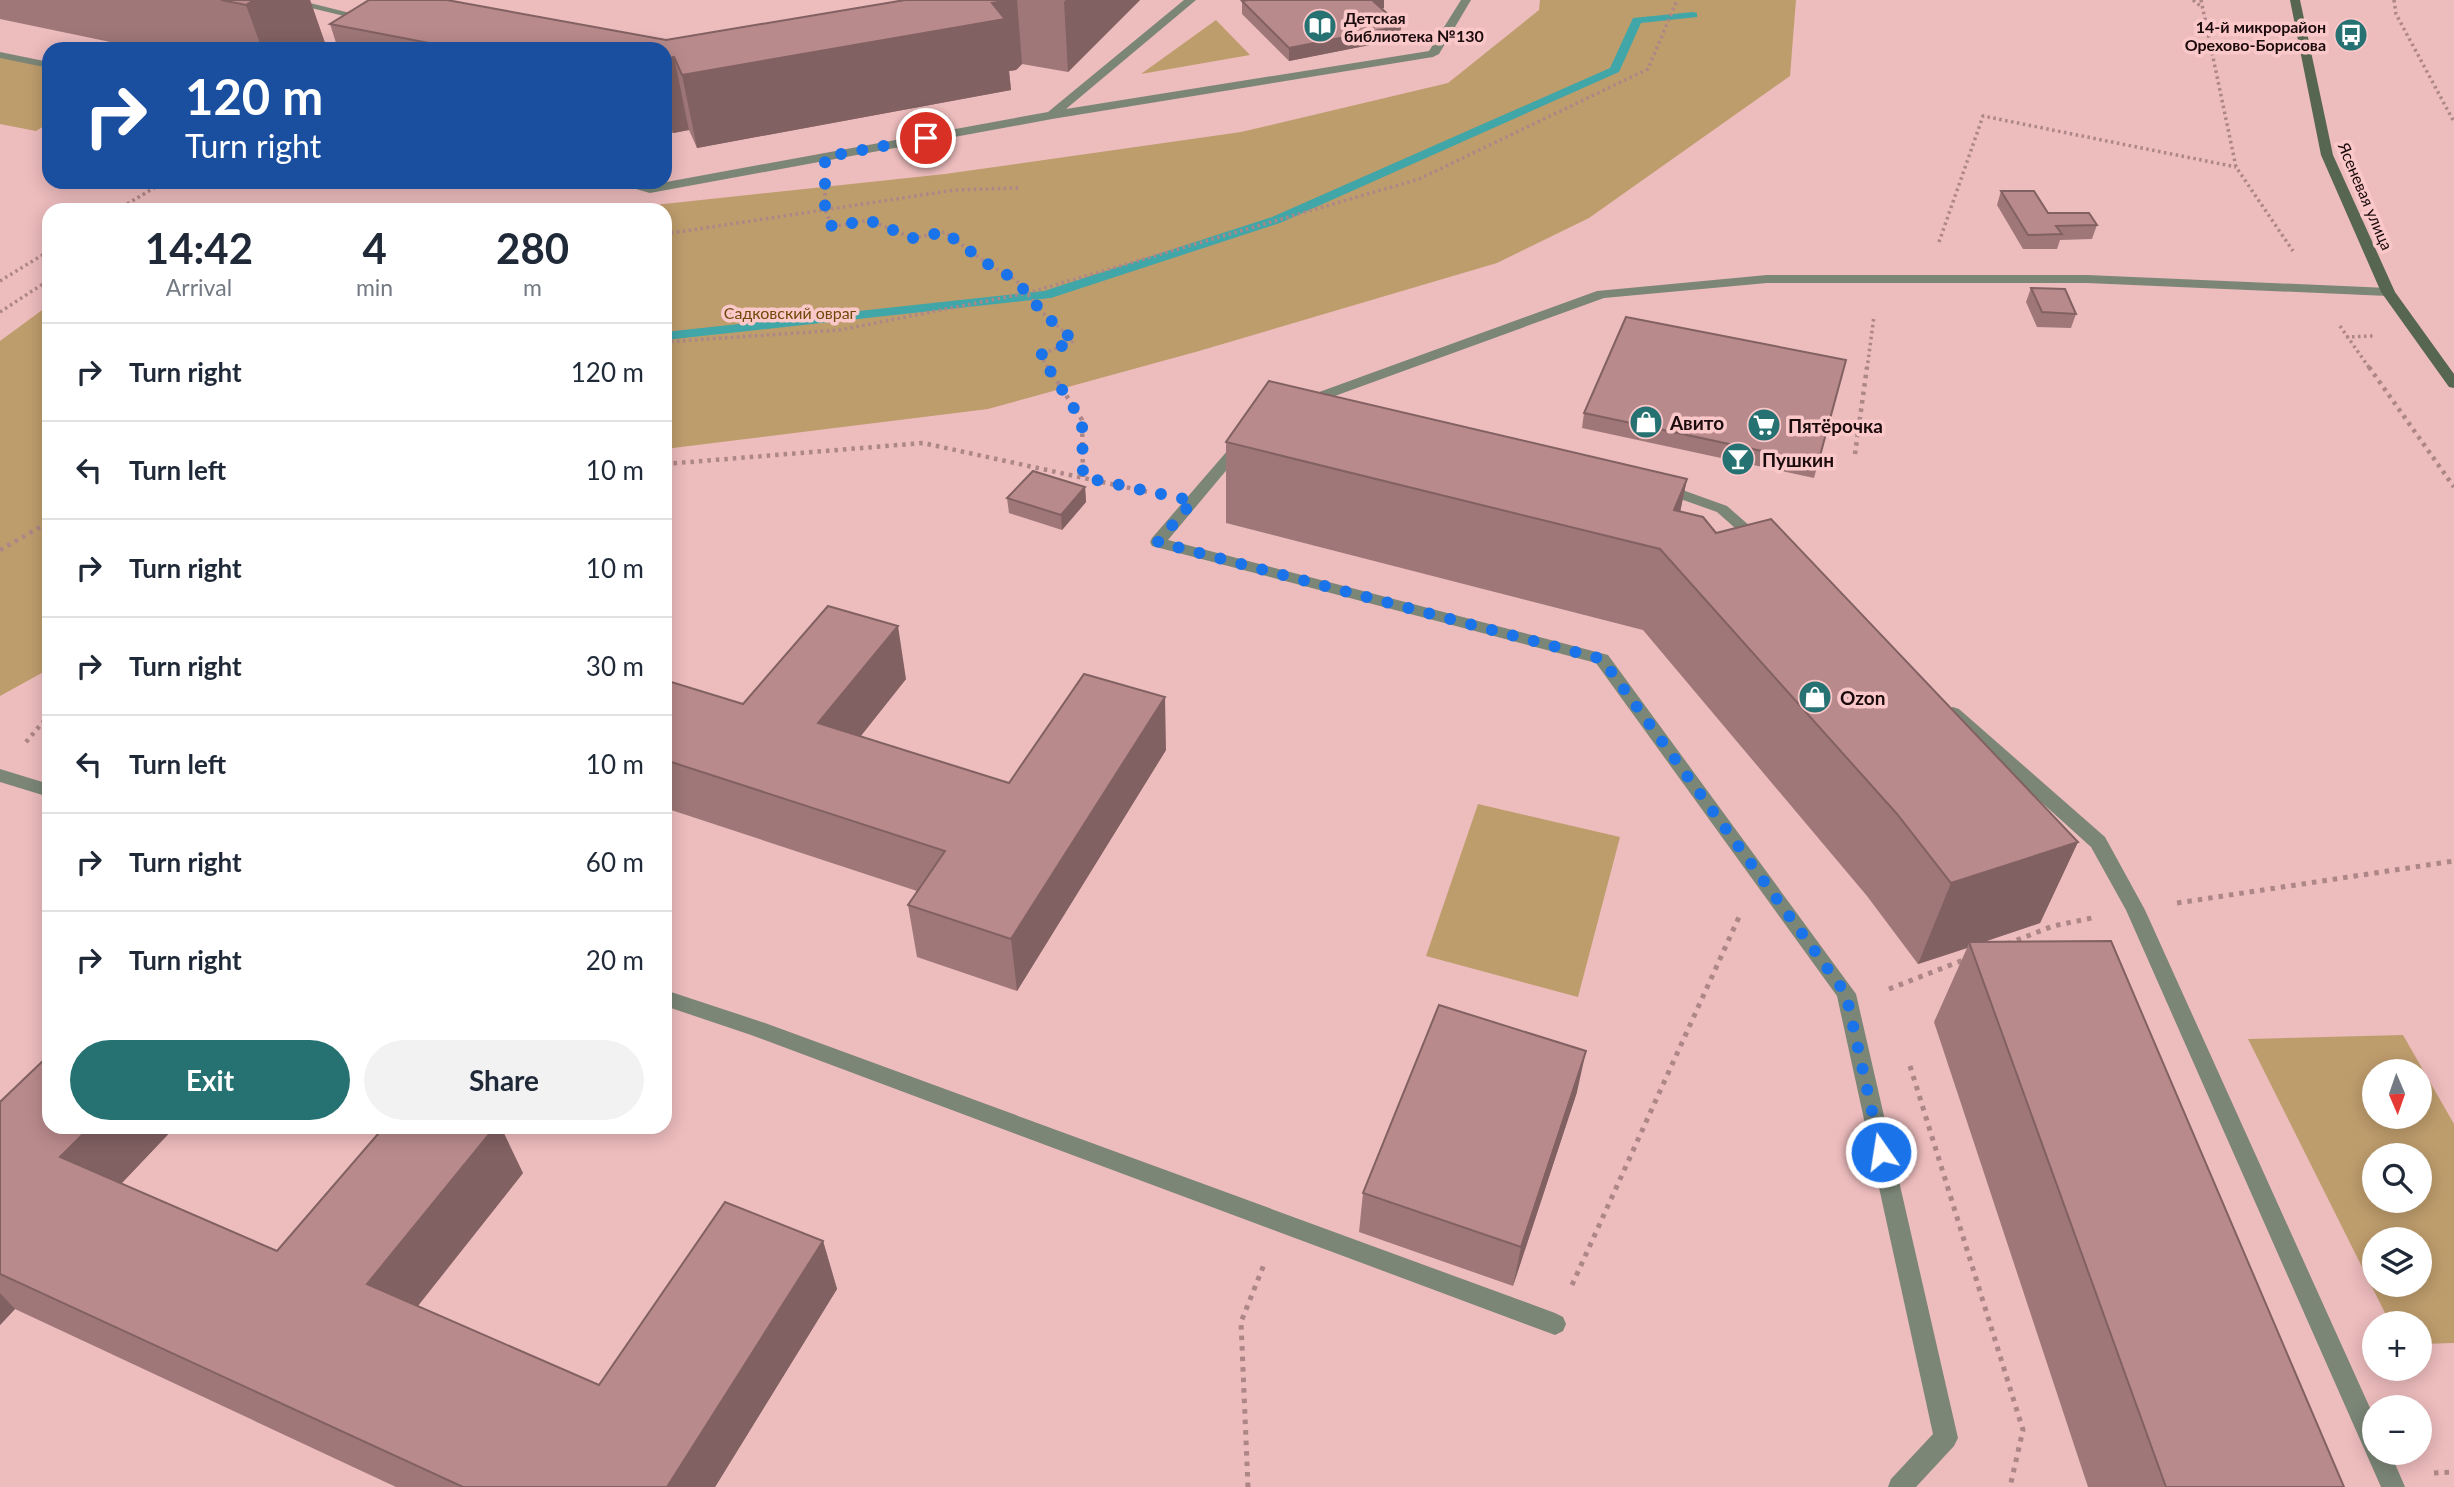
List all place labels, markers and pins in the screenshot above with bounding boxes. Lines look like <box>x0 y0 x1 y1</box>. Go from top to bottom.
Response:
library icon: Детская библиотека №130 <box>1301 7 1339 45</box>
place label: Детская библиотека №130 <box>1344 8 1484 45</box>
bus stop icon: 14-й микрорайон Орехово-Борисова <box>2332 16 2370 54</box>
place label: 14-й микрорайон Орехово-Борисова <box>2185 17 2326 54</box>
pin <box>896 108 956 168</box>
shop icon: Авито <box>1627 403 1665 441</box>
supermarket icon: Пятёрочка <box>1745 406 1783 444</box>
place label: Авито <box>1669 411 1724 434</box>
place label: Пятёрочка <box>1788 414 1883 437</box>
bar icon: Пушкин <box>1719 440 1757 478</box>
place label: Пушкин <box>1762 448 1834 471</box>
shop icon: Ozon <box>1796 678 1834 716</box>
place label: Ozon <box>1840 686 1885 709</box>

